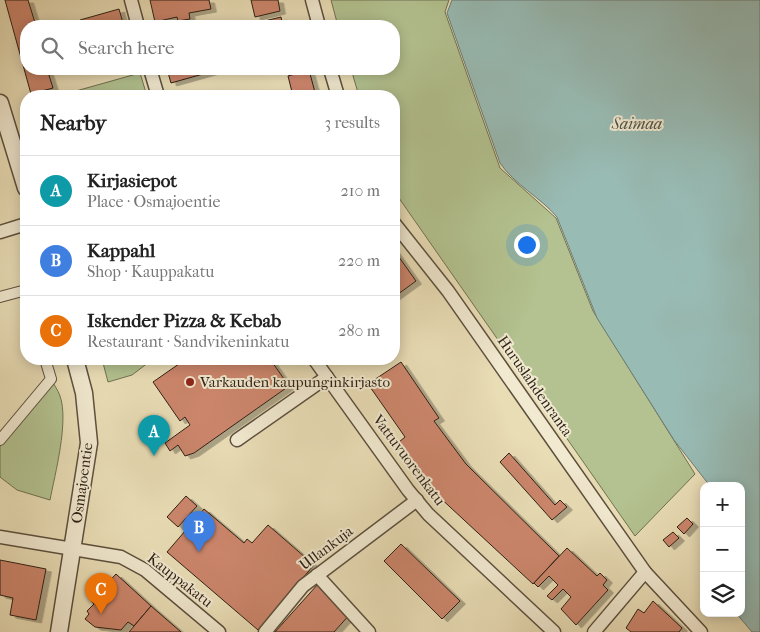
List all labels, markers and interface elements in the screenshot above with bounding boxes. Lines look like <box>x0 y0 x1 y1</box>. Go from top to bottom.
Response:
search box <box>20 20 400 75</box>
icon: search <box>38 34 66 62</box>
text: Search here <box>78 37 174 59</box>
text: Nearby <box>40 111 106 135</box>
text: 3 results <box>324 113 380 132</box>
water label: Saimaa <box>611 114 662 133</box>
text: Kirjasiepot <box>87 170 177 192</box>
text: A <box>51 181 61 200</box>
text: 210 m <box>341 181 380 200</box>
text: Place · Osmajoentie <box>87 192 220 211</box>
your location <box>514 232 540 258</box>
text: Kappahl <box>87 240 155 262</box>
text: B <box>51 251 61 270</box>
text: 220 m <box>338 251 380 270</box>
text: Shop · Kauppakatu <box>87 262 214 281</box>
text: Iskender Pizza & Kebab <box>87 310 281 332</box>
text: C <box>51 321 61 340</box>
text: 280 m <box>338 321 380 340</box>
text: Restaurant · Sandvikeninkatu <box>87 332 289 351</box>
street label: Huruslahdenranta <box>494 332 577 441</box>
place label: Varkauden kaupunginkirjasto <box>199 373 390 391</box>
marker: Varkauden kaupunginkirjasto <box>184 376 196 388</box>
street label: Vattuvuorenkatu <box>368 410 449 509</box>
pin: A <box>138 415 170 456</box>
street label: Osmajoentie <box>67 441 97 525</box>
map controls <box>700 482 745 617</box>
button: + <box>700 482 745 527</box>
pin: B <box>183 511 215 552</box>
street label: Ullankuja <box>296 521 357 574</box>
button: − <box>700 527 745 572</box>
street label: Kauppakatu <box>144 549 217 611</box>
button: layers <box>700 572 745 617</box>
pin: C <box>85 573 117 614</box>

